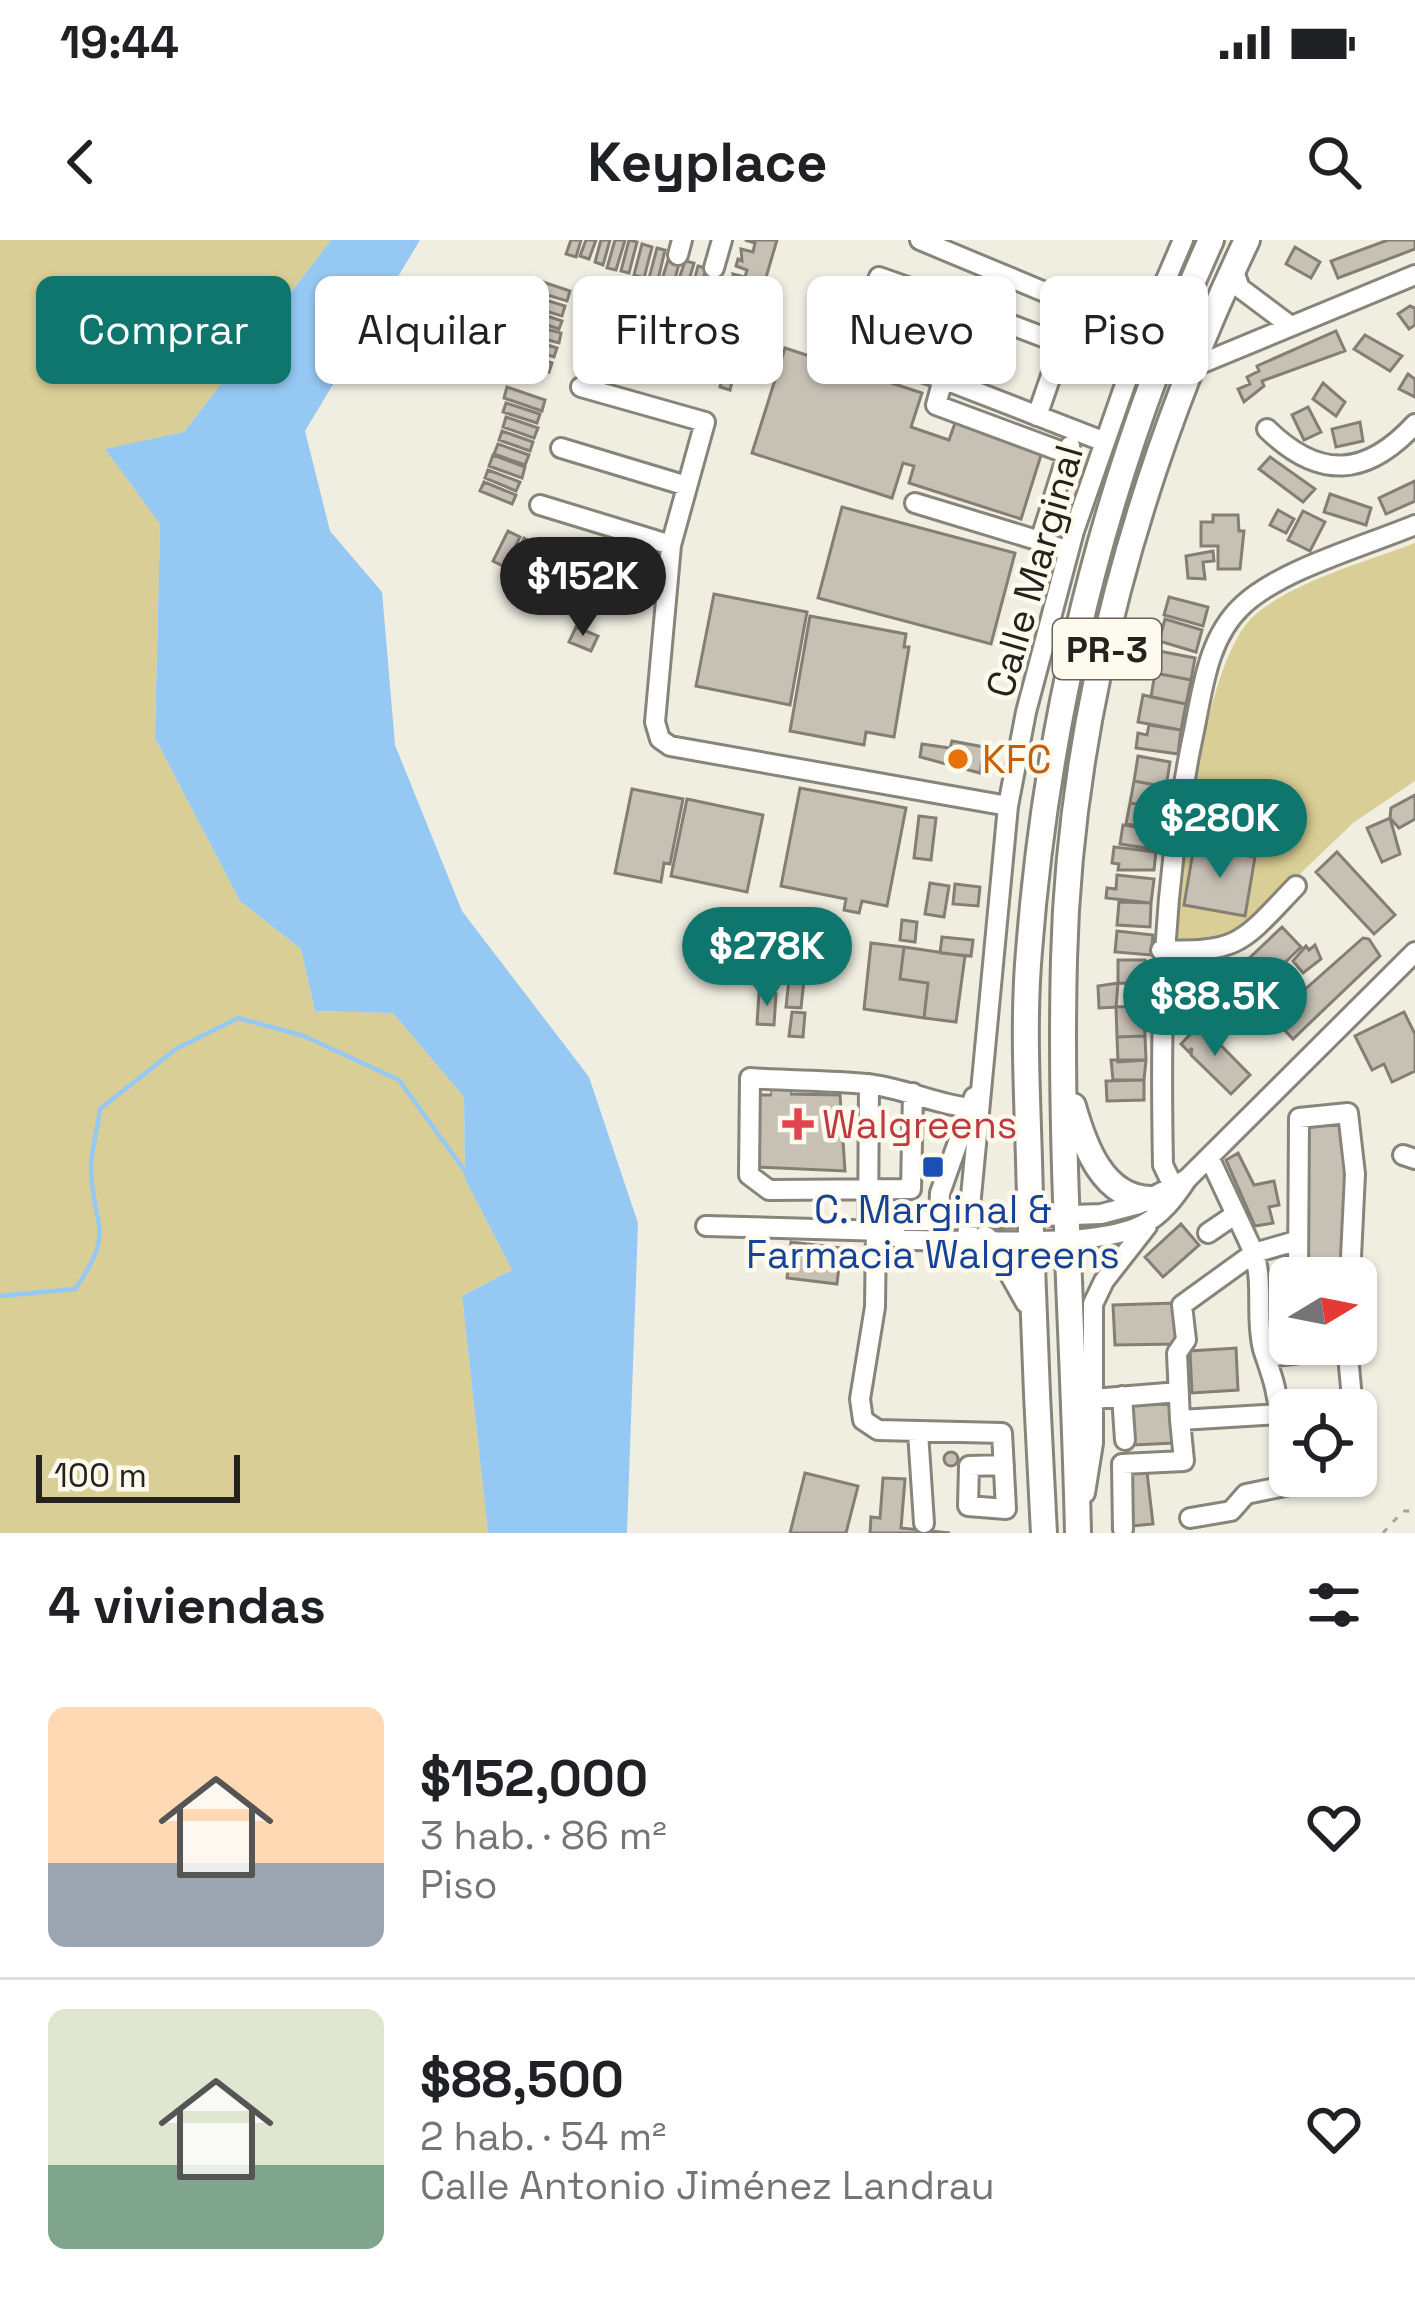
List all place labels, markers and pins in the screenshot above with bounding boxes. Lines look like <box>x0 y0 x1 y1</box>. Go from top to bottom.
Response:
pin: $152K <box>499 537 667 639</box>
place label: KFC <box>982 735 1052 784</box>
marker: KFC <box>945 746 971 772</box>
pin: $280K <box>1136 779 1304 881</box>
pin: $278K <box>683 907 851 1009</box>
pin: $88.5K <box>1117 957 1313 1059</box>
place label: Walgreens <box>822 1100 1017 1149</box>
marker: Walgreens <box>785 1111 811 1137</box>
marker: C. Marginal & Farmacia Walgreens <box>920 1154 946 1180</box>
place label: C. Marginal & Farmacia Walgreens <box>746 1185 1120 1279</box>

